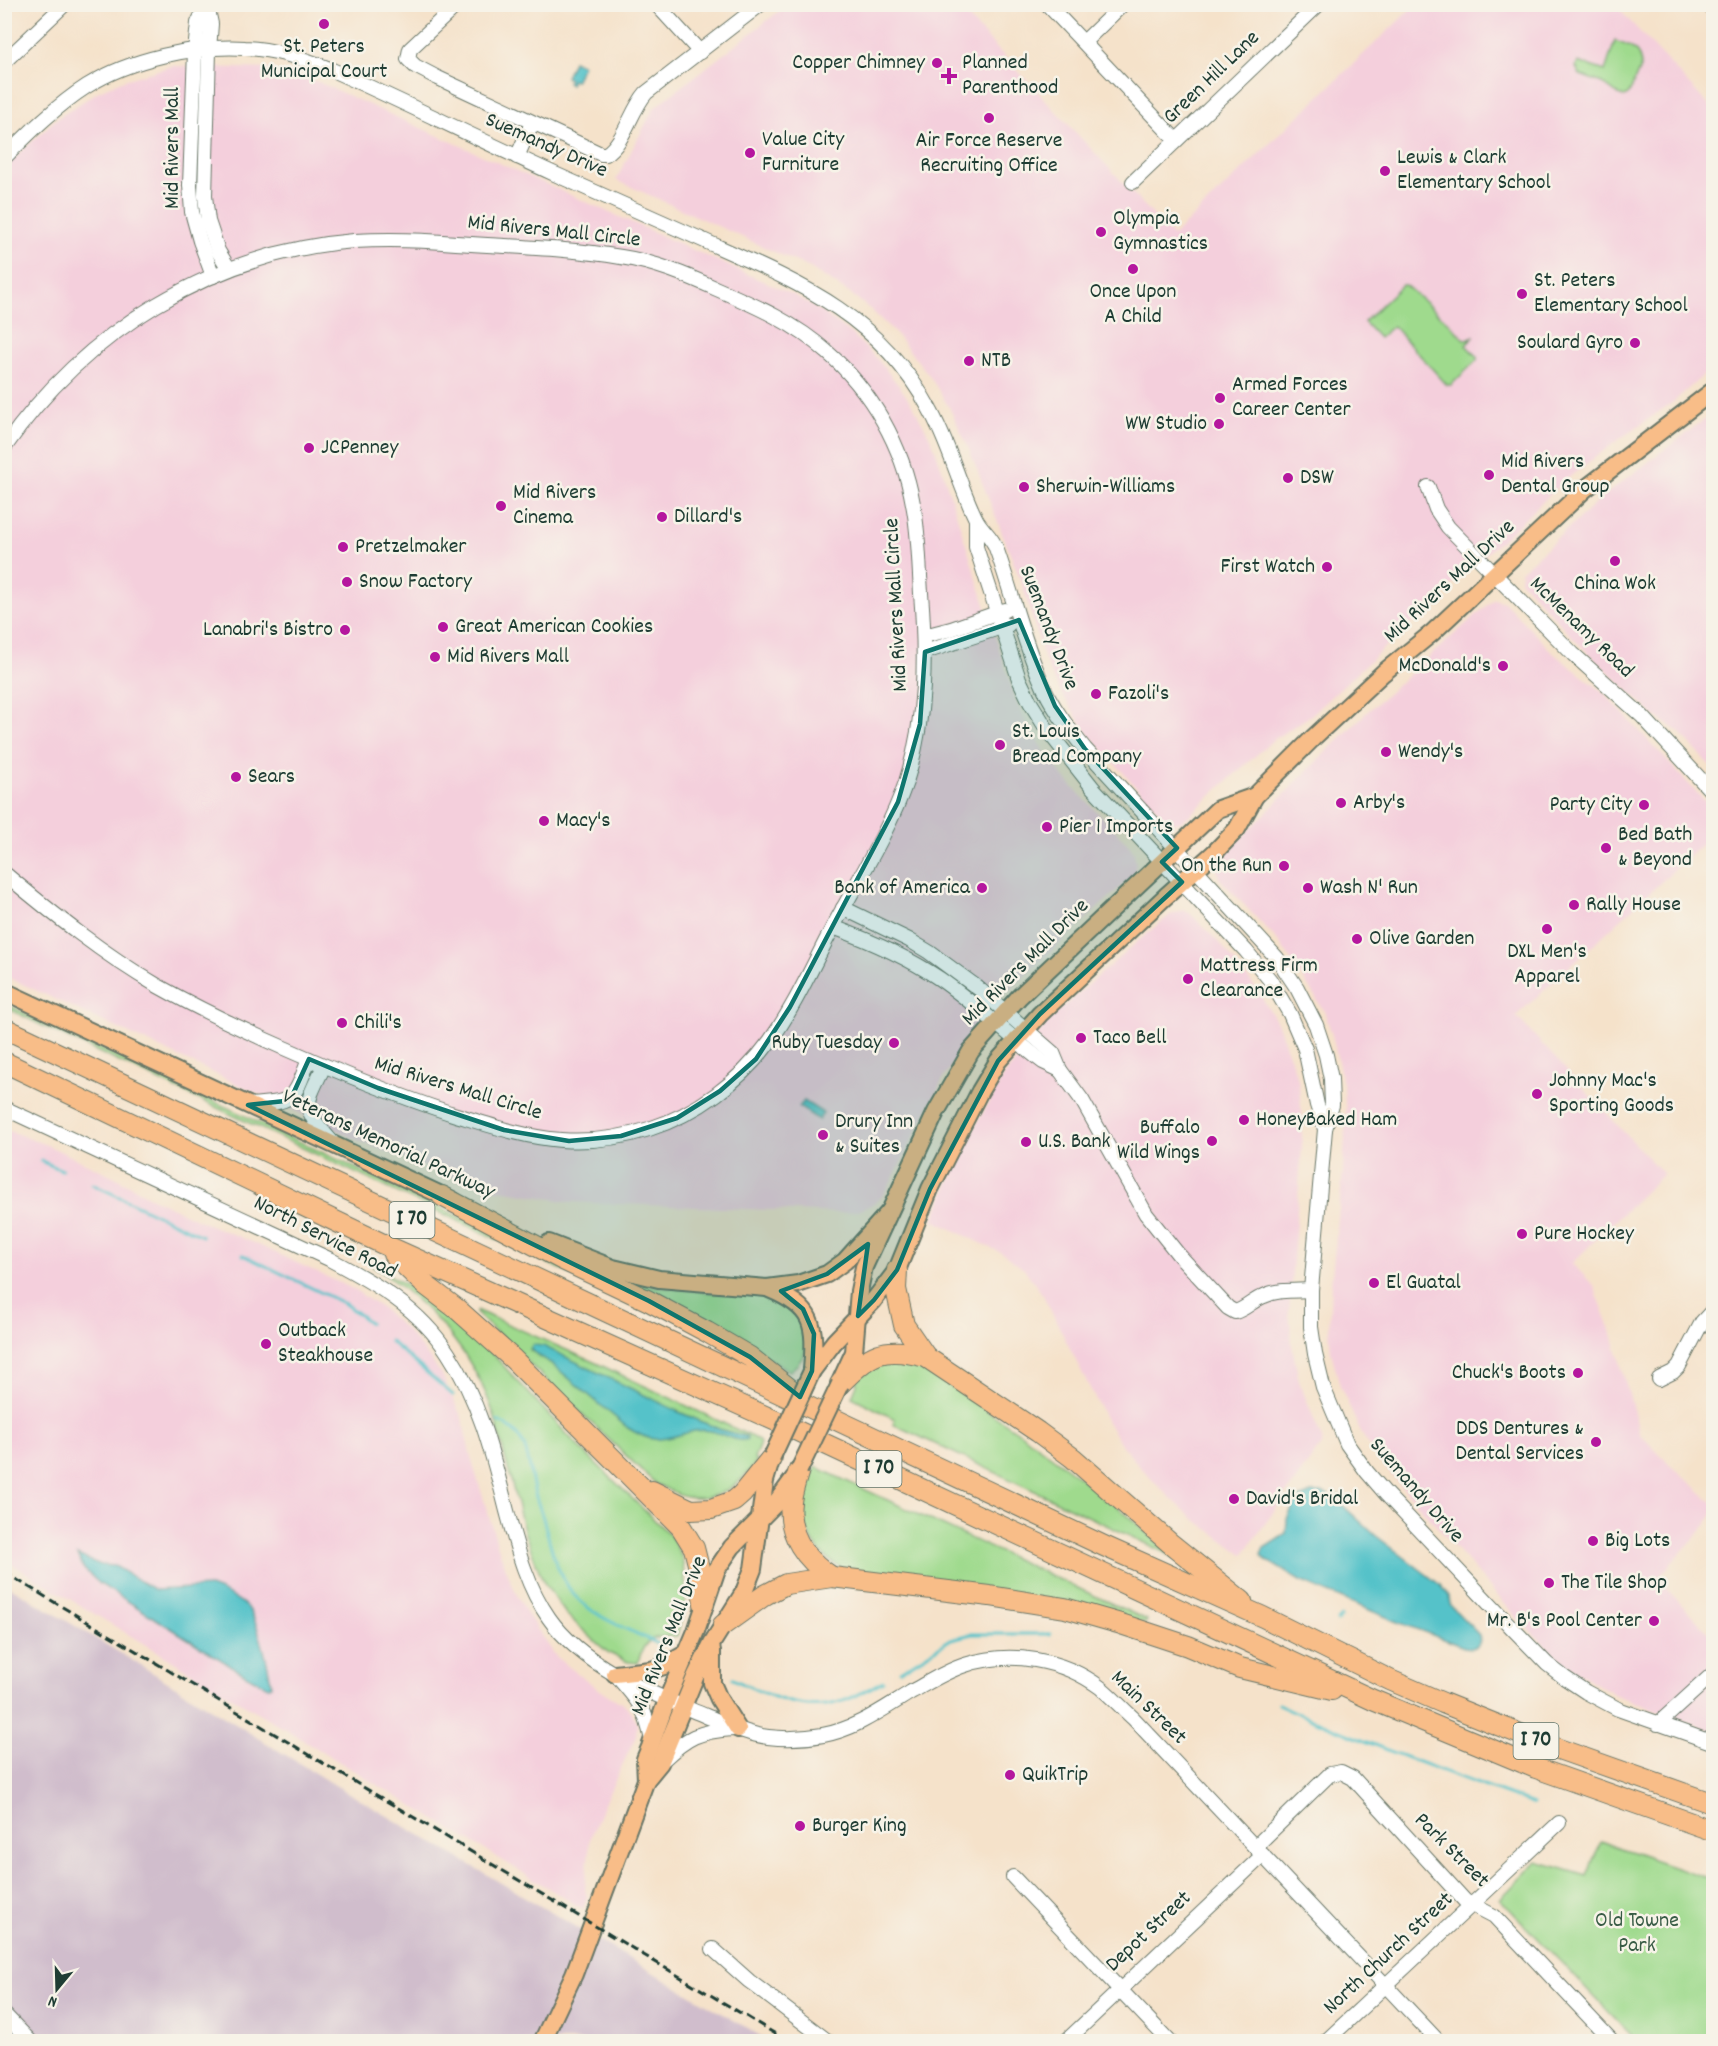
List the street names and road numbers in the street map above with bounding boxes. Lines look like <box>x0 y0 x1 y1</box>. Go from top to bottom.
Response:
street label: Green Hill Lane <box>1157 24 1267 132</box>
street label: Mid Rivers Mall <box>158 87 189 209</box>
street label: Suemandy Drive <box>480 105 612 187</box>
street label: Mid Rivers Mall Circle <box>466 207 642 257</box>
street label: Mid Rivers Mall Drive <box>1377 513 1523 651</box>
street label: Mid Rivers Mall Circle <box>877 517 917 693</box>
street label: Suemandy Drive <box>1010 561 1086 695</box>
street label: McMenamy Road <box>1522 570 1640 686</box>
street label: Mid Rivers Mall Drive <box>955 892 1097 1034</box>
street label: Mid Rivers Mall Circle <box>370 1049 546 1129</box>
street label: Veterans Memorial Parkway <box>276 1082 501 1209</box>
street label: North Service Road <box>248 1188 402 1288</box>
road number: I 70 <box>390 1202 434 1238</box>
street label: Suemandy Drive <box>1361 1431 1471 1551</box>
road number: I 70 <box>856 1451 902 1487</box>
street label: Mid Rivers Mall Drive <box>624 1552 716 1720</box>
street label: Main Street <box>1103 1664 1193 1752</box>
road number: I 70 <box>1514 1723 1558 1759</box>
street label: Park Street <box>1406 1806 1496 1896</box>
street label: Depot Street <box>1099 1884 1199 1980</box>
street label: North Church Street <box>1317 1885 1461 2023</box>

